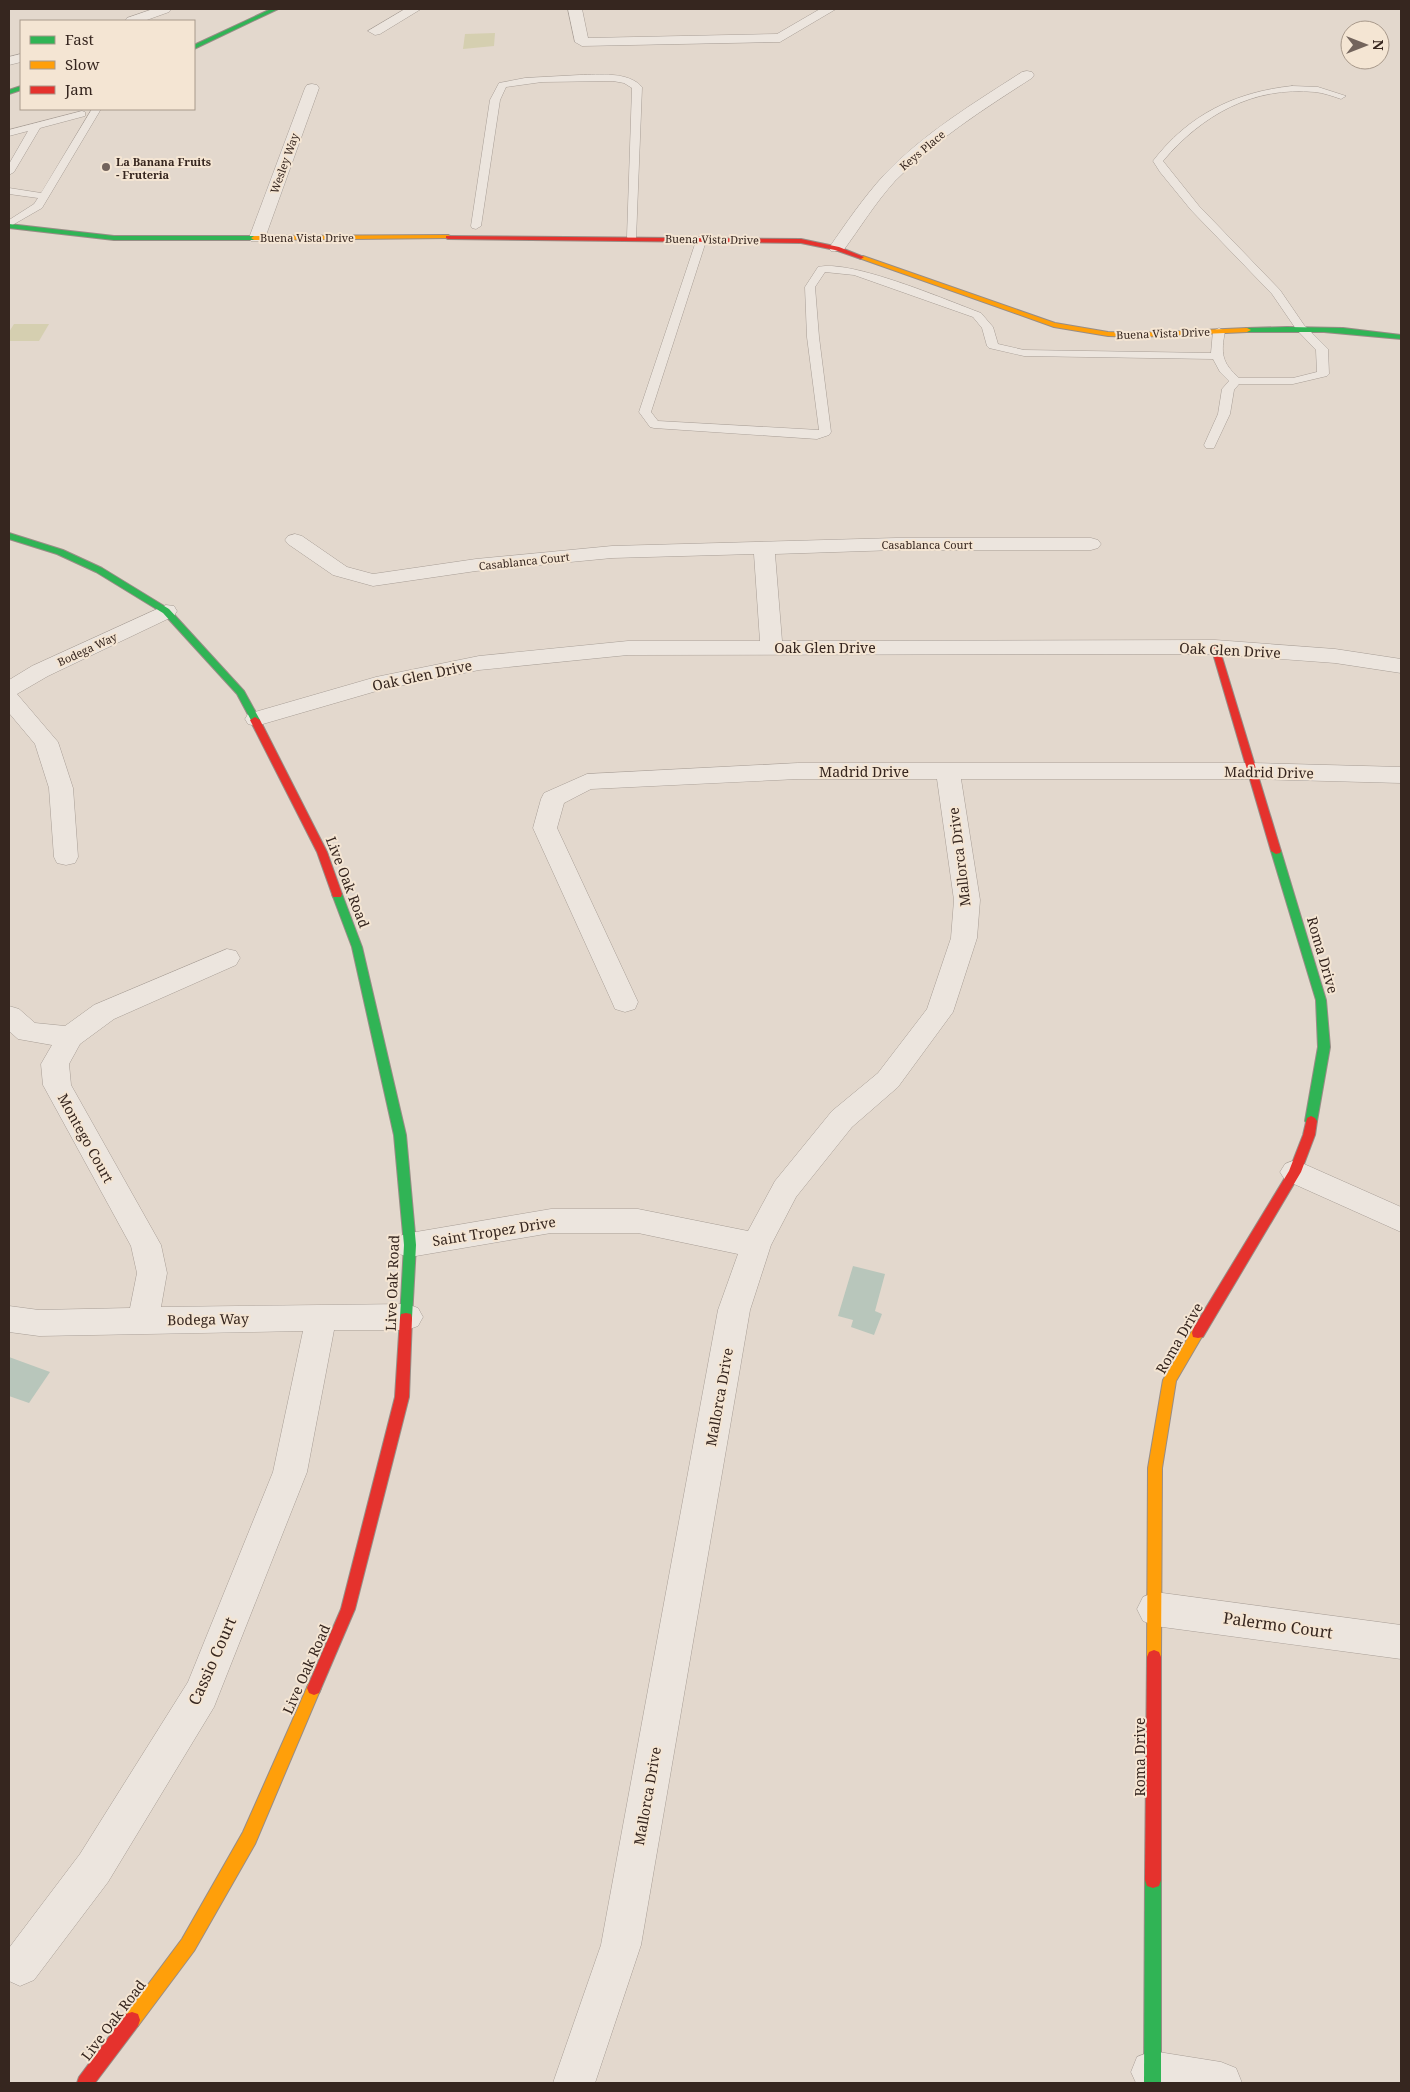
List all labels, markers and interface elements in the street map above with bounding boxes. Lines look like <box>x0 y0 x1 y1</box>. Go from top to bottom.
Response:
legend <box>20 20 195 110</box>
north arrow <box>1340 20 1390 70</box>
text: Fast <box>65 29 94 49</box>
text: N <box>1369 39 1388 51</box>
text: Slow <box>65 54 99 74</box>
text: Jam <box>64 79 93 99</box>
street label: Keys Place <box>896 127 948 173</box>
street label: Wesley Way <box>266 130 302 195</box>
place label: La Banana Fruits - Fruteria <box>116 154 211 182</box>
marker: La Banana Fruits - Fruteria <box>100 161 112 173</box>
street label: Buena Vista Drive <box>260 230 354 245</box>
street label: Buena Vista Drive <box>665 231 759 247</box>
street label: Buena Vista Drive <box>1116 324 1210 342</box>
street label: Casablanca Court <box>881 537 973 552</box>
street label: Casablanca Court <box>478 549 570 573</box>
street label: Bodega Way <box>55 628 120 669</box>
street label: Oak Glen Drive <box>774 638 876 657</box>
street label: Oak Glen Drive <box>1179 638 1281 662</box>
street label: Oak Glen Drive <box>370 655 474 695</box>
street label: Madrid Drive <box>819 762 909 781</box>
street label: Madrid Drive <box>1224 762 1314 782</box>
street label: Mallorca Drive <box>944 806 974 908</box>
street label: Live Oak Road <box>322 834 374 931</box>
street label: Roma Drive <box>1303 914 1343 996</box>
street label: Montego Court <box>54 1090 118 1186</box>
street label: Saint Tropez Drive <box>431 1212 557 1250</box>
street label: Live Oak Road <box>381 1234 403 1331</box>
street label: Roma Drive <box>1151 1299 1207 1377</box>
street label: Bodega Way <box>167 1309 249 1329</box>
street label: Mallorca Drive <box>701 1346 737 1448</box>
street label: Palermo Court <box>1222 1606 1335 1644</box>
street label: Cassio Court <box>183 1613 241 1708</box>
street label: Live Oak Road <box>278 1621 334 1717</box>
street label: Roma Drive <box>1130 1718 1149 1796</box>
street label: Mallorca Drive <box>629 1745 665 1847</box>
street label: Live Oak Road <box>76 1976 150 2064</box>

